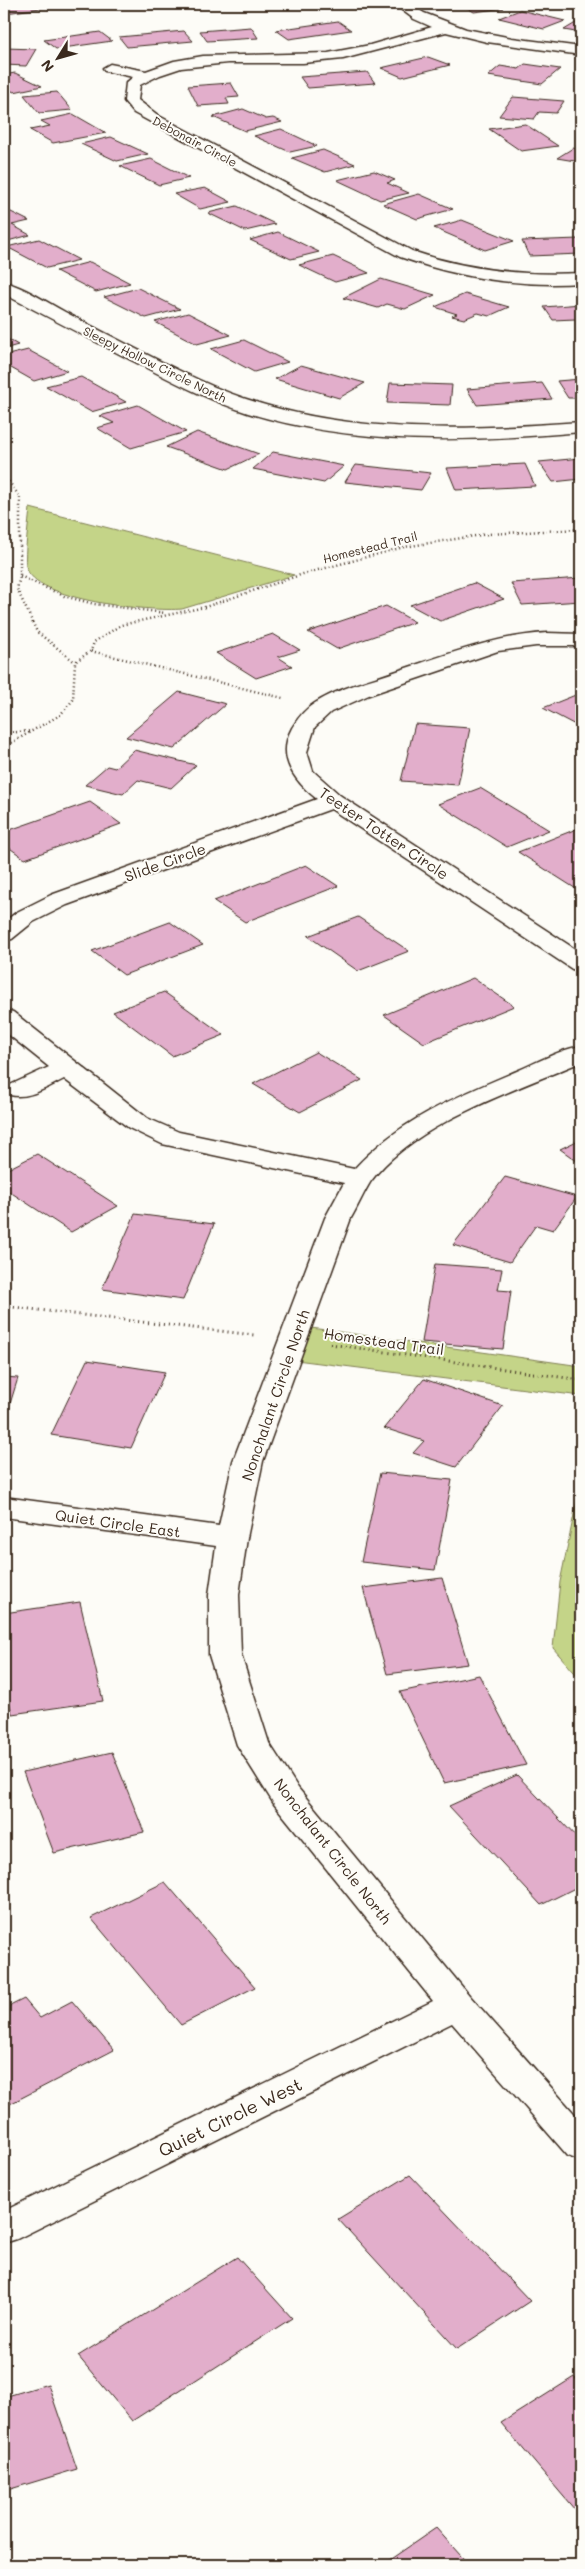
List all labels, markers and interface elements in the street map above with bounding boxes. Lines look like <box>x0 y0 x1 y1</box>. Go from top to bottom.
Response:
north arrow <box>32 32 82 82</box>
text: N <box>36 56 58 76</box>
street label: Debonair Circle <box>150 112 240 170</box>
street label: Sleepy Hollow Circle North <box>81 322 230 406</box>
street label: Homestead Trail <box>321 528 419 566</box>
street label: Teeter Totter Circle <box>315 782 453 884</box>
street label: Slide Circle <box>122 838 208 886</box>
street label: Nonchalant Circle North <box>236 1307 314 1483</box>
street label: Homestead Trail <box>323 1323 445 1359</box>
street label: Quiet Circle East <box>54 1504 182 1542</box>
street label: Nonchalant Circle North <box>270 1774 396 1928</box>
street label: Quiet Circle West <box>154 2072 306 2162</box>

